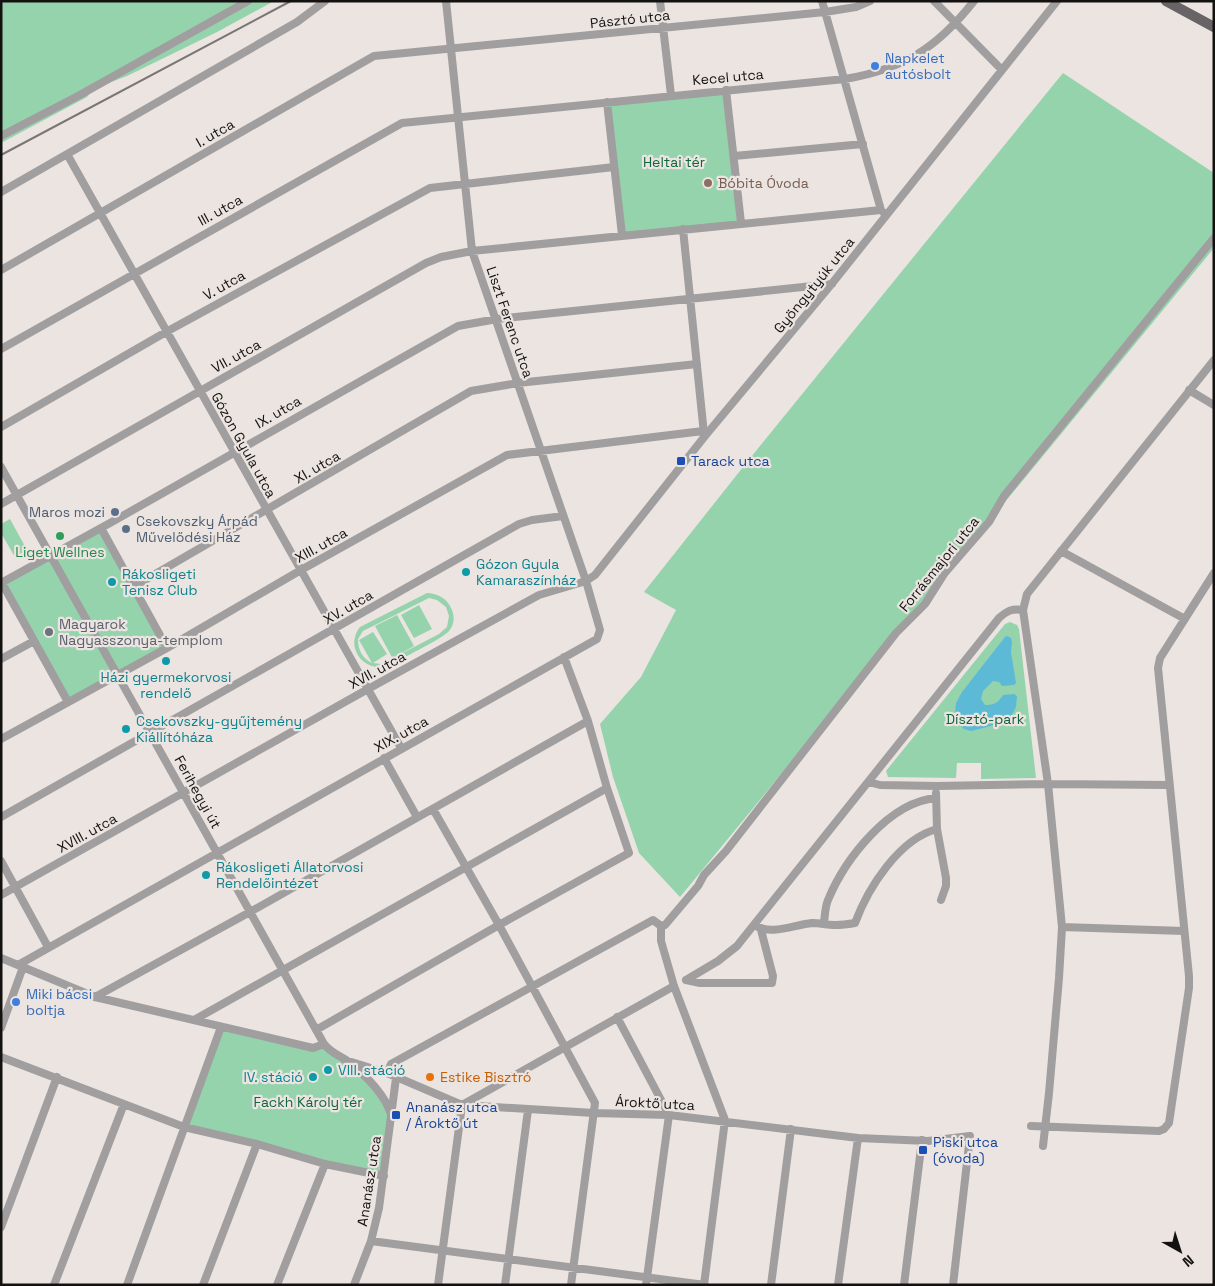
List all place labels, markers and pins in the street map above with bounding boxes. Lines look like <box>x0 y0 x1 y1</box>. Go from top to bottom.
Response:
place label: Napkelet autósbolt <box>885 49 951 83</box>
marker: Napkelet autósbolt <box>869 60 881 72</box>
place label: Bóbita Óvoda <box>718 174 809 192</box>
marker: Bóbita Óvoda <box>702 177 714 189</box>
place label: Tarack utca <box>691 452 770 470</box>
marker: Tarack utca <box>675 455 687 467</box>
place label: Maros mozi <box>29 503 105 521</box>
marker: Maros mozi <box>109 506 121 518</box>
place label: Csekovszky Árpád Művelődési Ház <box>136 512 258 546</box>
marker: Csekovszky Árpád Művelődési Ház <box>120 523 132 535</box>
marker: Liget Wellnes <box>54 530 66 542</box>
place label: Liget Wellnes <box>15 543 105 561</box>
place label: Gózon Gyula Kamaraszínház <box>476 555 576 589</box>
place label: Rákosligeti Tenisz Club <box>122 565 197 599</box>
marker: Gózon Gyula Kamaraszínház <box>460 566 472 578</box>
marker: Rákosligeti Tenisz Club <box>106 576 118 588</box>
place label: Magyarok Nagyasszonya-templom <box>59 615 223 649</box>
marker: Magyarok Nagyasszonya-templom <box>43 626 55 638</box>
marker: Házi gyermekorvosi rendelő <box>160 655 172 667</box>
place label: Házi gyermekorvosi rendelő <box>101 668 231 702</box>
place label: Csekovszky-gyűjtemény Kiállítóháza <box>136 712 302 746</box>
marker: Csekovszky-gyűjtemény Kiállítóháza <box>120 723 132 735</box>
place label: Rákosligeti Állatorvosi Rendelőintézet <box>216 858 363 892</box>
marker: Rákosligeti Állatorvosi Rendelőintézet <box>200 869 212 881</box>
place label: Miki bácsi boltja <box>26 985 92 1019</box>
marker: Miki bácsi boltja <box>10 996 22 1008</box>
place label: VIII. stáció <box>338 1061 406 1079</box>
marker: VIII. stáció <box>322 1064 334 1076</box>
place label: IV. stáció <box>243 1068 303 1086</box>
place label: Estike Bisztró <box>440 1068 532 1086</box>
marker: IV. stáció <box>307 1071 319 1083</box>
marker: Estike Bisztró <box>424 1071 436 1083</box>
place label: Ananász utca / Ároktő út <box>406 1098 497 1132</box>
marker: Ananász utca / Ároktő út <box>390 1109 402 1121</box>
place label: Piski utca (óvoda) <box>933 1133 998 1167</box>
marker: Piski utca (óvoda) <box>917 1144 929 1156</box>

